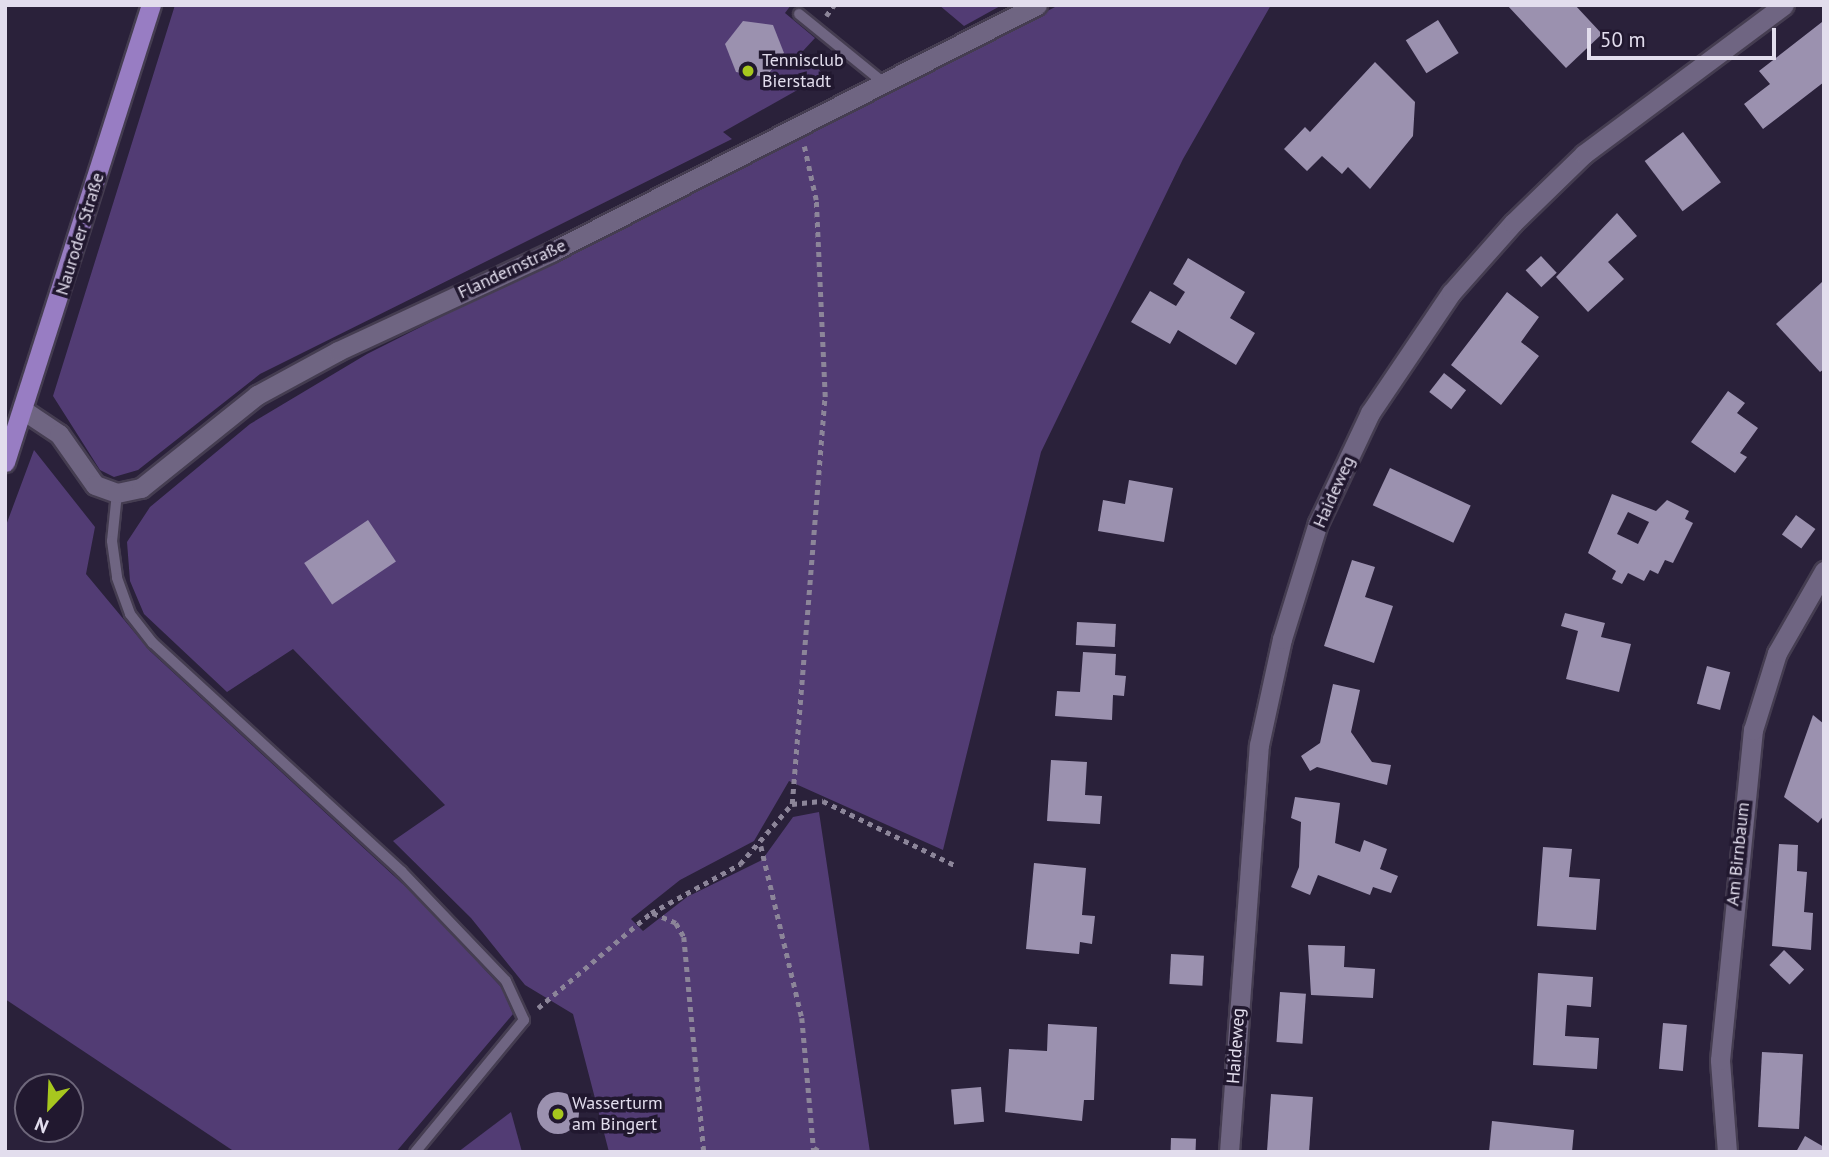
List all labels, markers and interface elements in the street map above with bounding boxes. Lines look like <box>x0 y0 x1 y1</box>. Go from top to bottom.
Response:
scale bar <box>1591 14 1780 58</box>
text: 50 m <box>1600 26 1646 53</box>
place label: Tennisclub Bierstadt <box>762 50 844 92</box>
marker: Tennisclub Bierstadt <box>740 63 756 79</box>
street label: Nauroder Straße <box>51 170 109 298</box>
street label: Flandernstraße <box>455 235 569 303</box>
street label: Haideweg <box>1309 453 1359 531</box>
street label: Am Birnbaum <box>1722 801 1754 907</box>
street label: Haideweg <box>1223 1007 1249 1085</box>
north arrow <box>14 1073 84 1143</box>
place label: Wasserturm am Bingert <box>572 1093 663 1136</box>
marker: Wasserturm am Bingert <box>550 1106 566 1122</box>
text: N <box>31 1112 52 1139</box>

